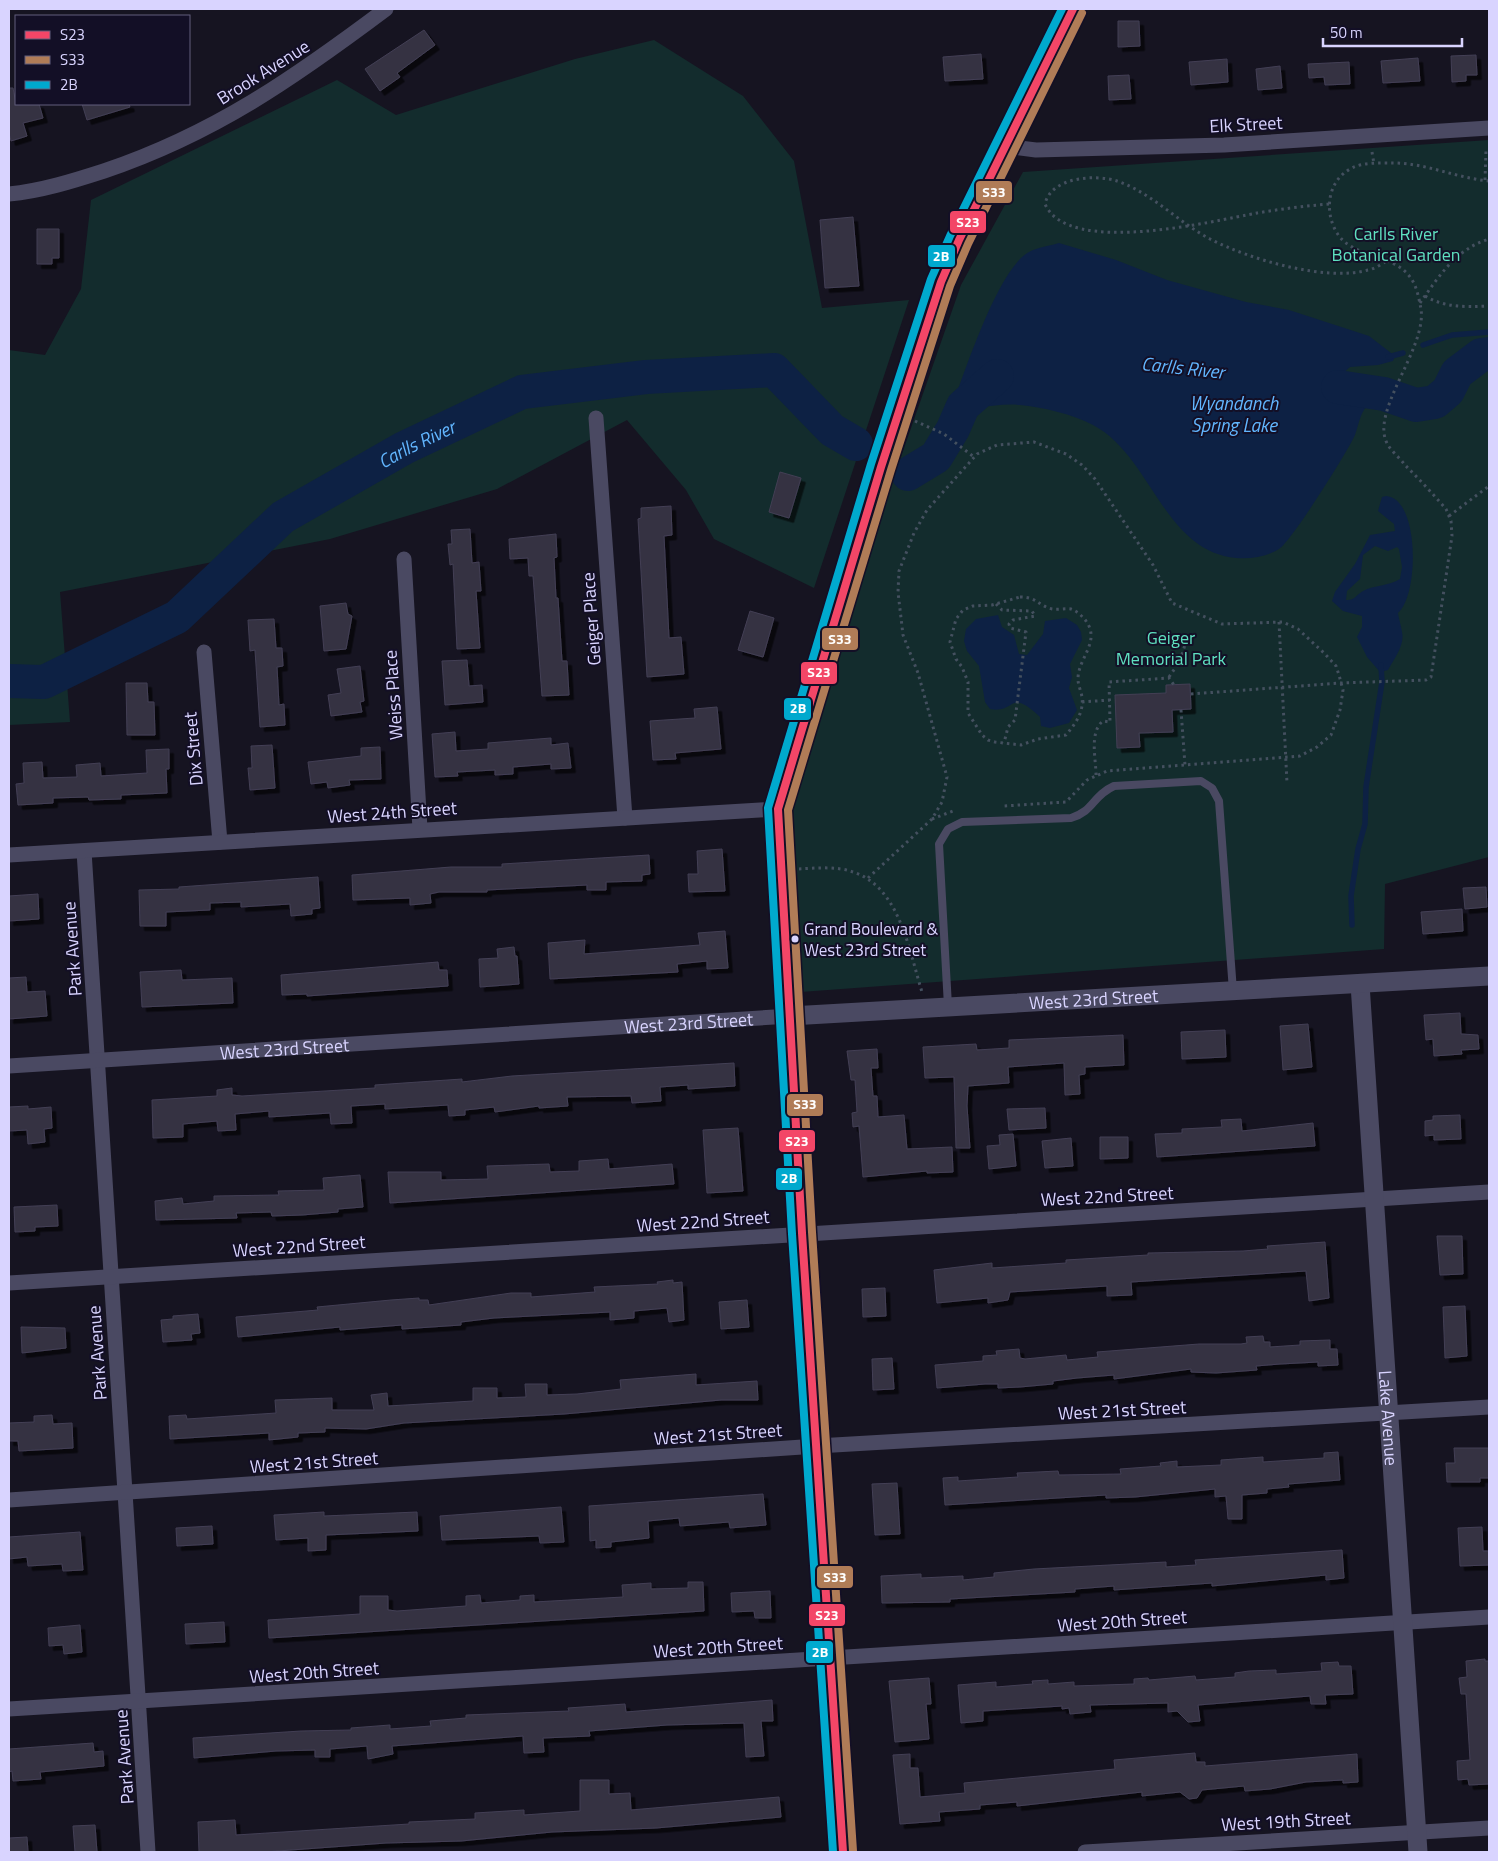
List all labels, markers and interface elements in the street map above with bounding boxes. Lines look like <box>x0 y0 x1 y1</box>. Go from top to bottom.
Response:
legend <box>15 15 190 105</box>
scale bar <box>1323 15 1462 47</box>
text: 50 m <box>1330 21 1363 44</box>
text: S23 <box>60 23 85 46</box>
street label: Brook Avenue <box>211 33 315 111</box>
text: S33 <box>60 48 85 71</box>
text: 2B <box>60 73 78 96</box>
street label: Elk Street <box>1209 109 1284 139</box>
line badge: S33 <box>975 180 1013 204</box>
text: S33 <box>982 181 1006 202</box>
line badge: S23 <box>949 210 987 234</box>
text: S23 <box>956 211 980 232</box>
park label: Carlls River Botanical Garden <box>1332 220 1460 268</box>
line badge: 2B <box>927 244 956 268</box>
text: 2B <box>933 245 949 266</box>
water label: Carlls River <box>1140 348 1228 386</box>
water label: Wyandanch Spring Lake <box>1190 388 1279 439</box>
water label: Carlls River <box>372 411 461 475</box>
street label: Geiger Place <box>574 572 608 666</box>
park label: Geiger Memorial Park <box>1116 624 1227 672</box>
line badge: S33 <box>821 627 859 651</box>
text: S33 <box>828 628 852 649</box>
street label: Weiss Place <box>376 649 410 741</box>
line badge: S23 <box>800 661 838 685</box>
text: S23 <box>807 661 831 682</box>
line badge: 2B <box>783 697 812 721</box>
text: 2B <box>790 697 806 718</box>
street label: Dix Street <box>176 710 210 787</box>
street label: West 24th Street <box>326 794 458 830</box>
street label: Park Avenue <box>55 901 89 997</box>
place label: Grand Boulevard & West 23rd Street <box>804 916 939 963</box>
marker: Grand Boulevard & West 23rd Street <box>790 934 800 944</box>
street label: West 23rd Street <box>1028 981 1160 1016</box>
street label: West 23rd Street <box>623 1005 755 1040</box>
street label: West 23rd Street <box>219 1031 351 1066</box>
line badge: S33 <box>786 1093 824 1117</box>
text: S33 <box>793 1093 817 1114</box>
line badge: S23 <box>778 1129 816 1153</box>
text: S23 <box>785 1130 809 1151</box>
line badge: 2B <box>775 1167 803 1191</box>
text: 2B <box>781 1167 797 1188</box>
street label: West 22nd Street <box>1040 1179 1175 1213</box>
street label: West 22nd Street <box>636 1203 771 1239</box>
street label: West 22nd Street <box>232 1228 367 1264</box>
street label: Park Avenue <box>80 1305 114 1401</box>
street label: Lake Avenue <box>1372 1370 1406 1467</box>
street label: West 21st Street <box>1057 1393 1188 1427</box>
street label: West 21st Street <box>653 1416 784 1452</box>
street label: West 21st Street <box>249 1444 380 1480</box>
line badge: S33 <box>816 1565 854 1589</box>
text: S33 <box>823 1566 847 1587</box>
line badge: S23 <box>808 1603 846 1627</box>
street label: West 20th Street <box>1056 1603 1188 1639</box>
text: S23 <box>815 1604 839 1625</box>
street label: West 20th Street <box>652 1629 784 1665</box>
line badge: 2B <box>805 1640 834 1664</box>
text: 2B <box>812 1641 828 1662</box>
street label: West 20th Street <box>248 1654 380 1690</box>
street label: Park Avenue <box>107 1709 141 1805</box>
street label: West 19th Street <box>1220 1804 1352 1838</box>

